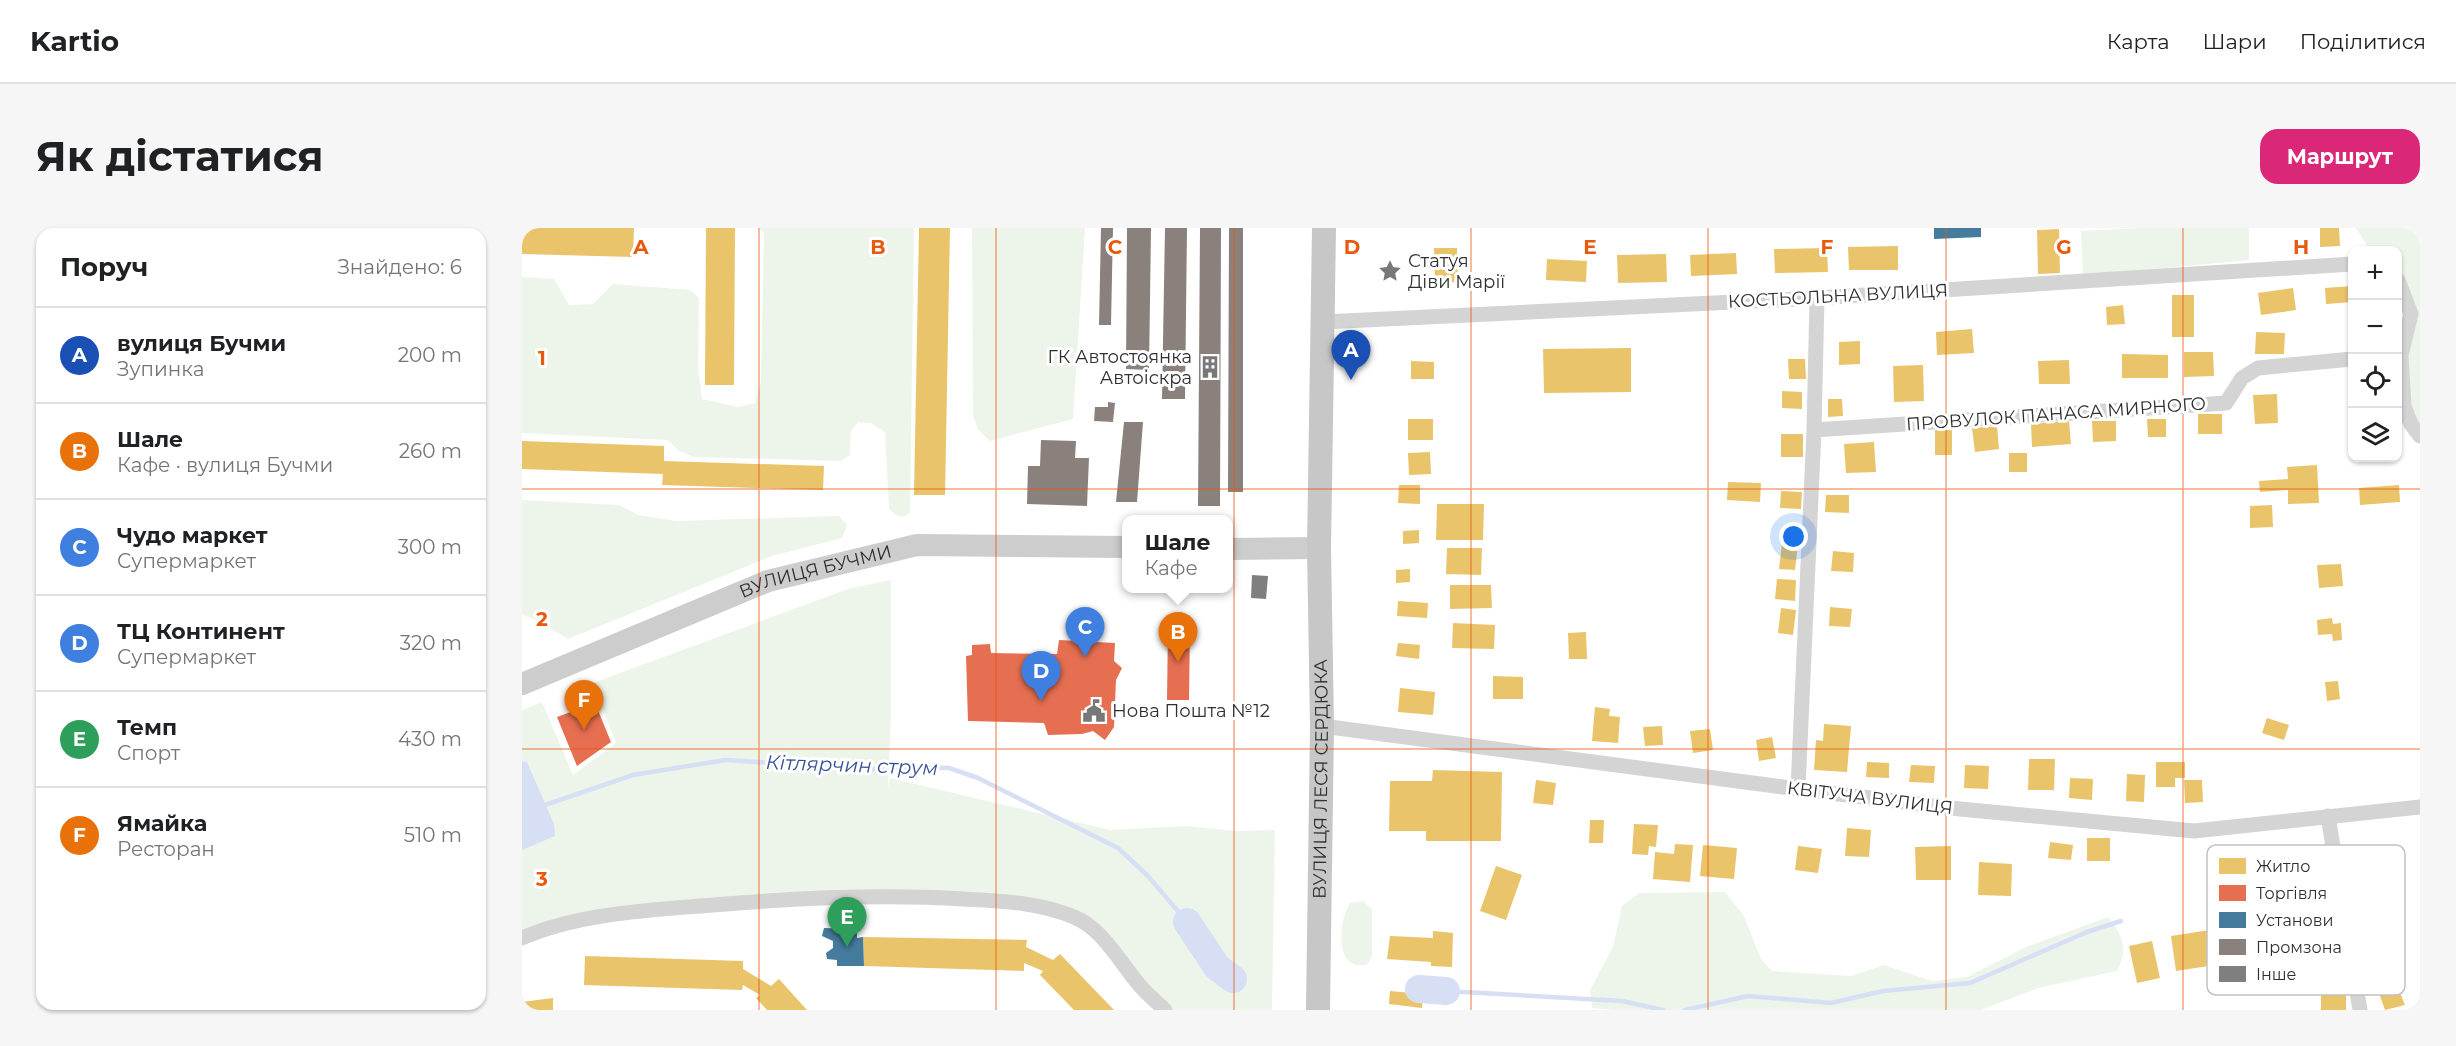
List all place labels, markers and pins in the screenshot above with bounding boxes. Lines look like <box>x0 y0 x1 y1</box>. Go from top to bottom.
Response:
place label: Статуя Діви Марії <box>1408 250 1505 293</box>
place icon: Статуя Діви Марії <box>1377 258 1403 284</box>
pin: A <box>1332 330 1370 380</box>
place label: ГК Автостоянка Автоіскра <box>1047 346 1192 389</box>
building icon: ГК Автостоянка Автоіскра <box>1197 354 1223 380</box>
pin: C <box>1066 608 1104 657</box>
pin: B <box>1158 612 1198 662</box>
pin: D <box>1022 652 1060 701</box>
pin: F <box>564 680 604 730</box>
public building icon: Нова Пошта №12 <box>1081 698 1107 724</box>
place label: Нова Пошта №12 <box>1112 700 1270 722</box>
pin: E <box>828 898 866 947</box>

